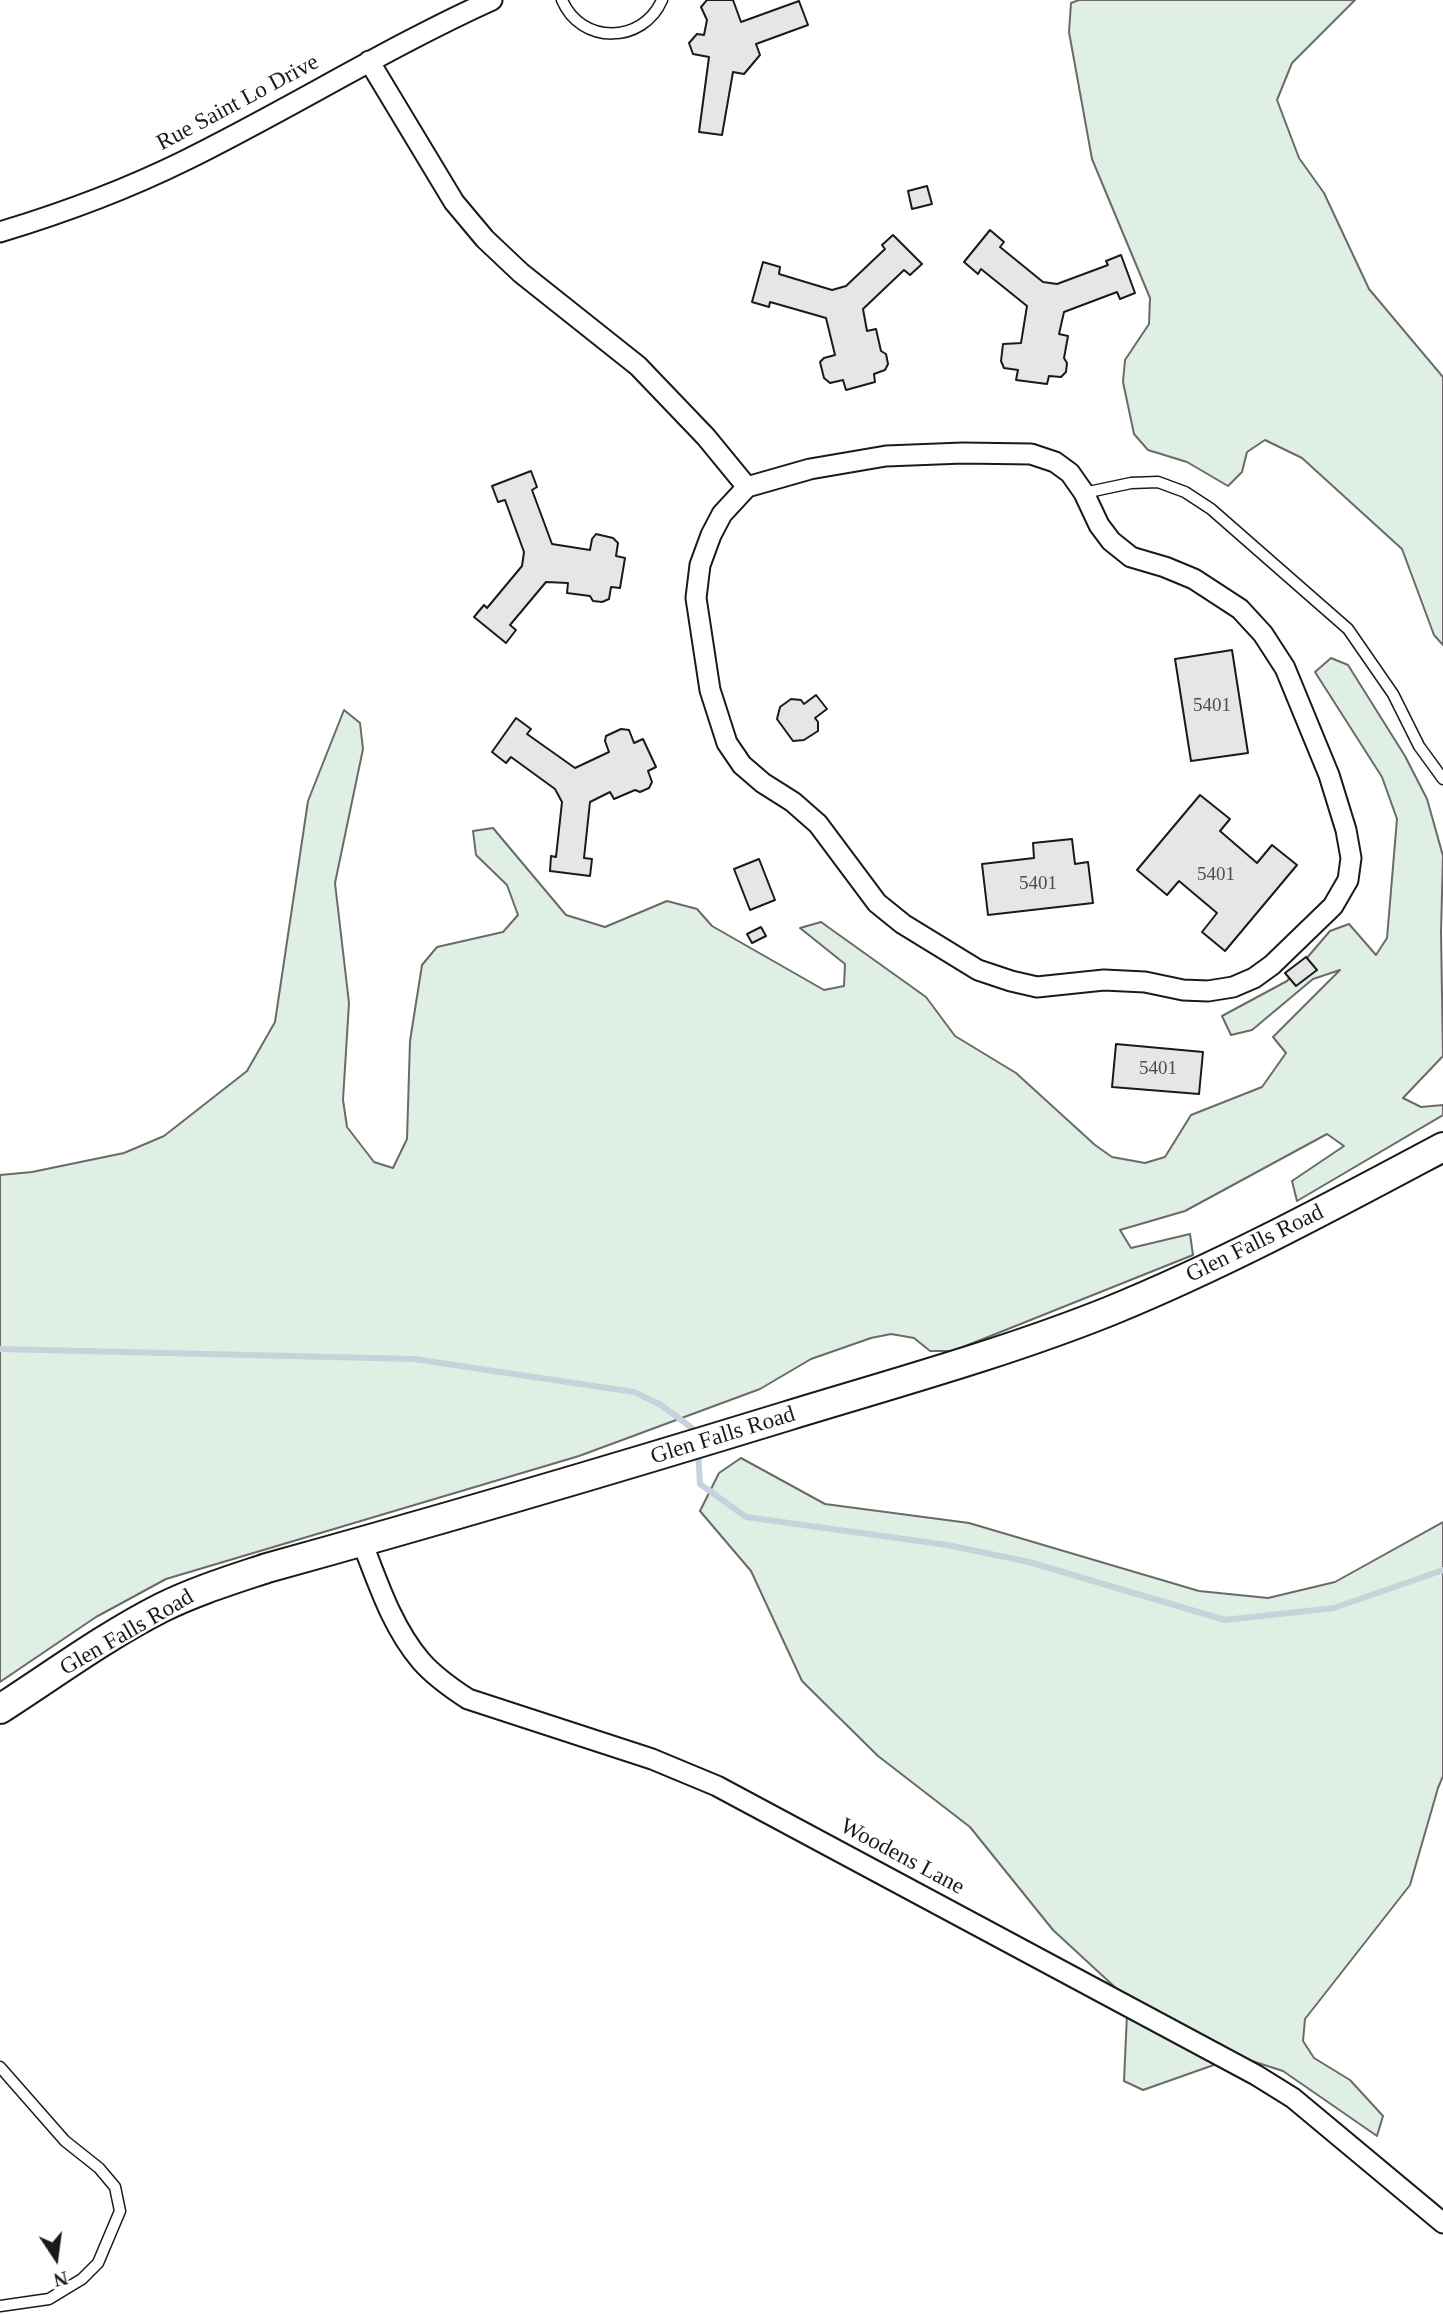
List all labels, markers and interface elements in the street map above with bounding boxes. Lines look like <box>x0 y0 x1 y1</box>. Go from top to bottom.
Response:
street label: Rue Saint Lo Drive <box>152 49 324 157</box>
house number: 5401 <box>1193 695 1231 717</box>
house number: 5401 <box>1197 864 1235 886</box>
house number: 5401 <box>1019 873 1057 895</box>
house number: 5401 <box>1139 1058 1177 1080</box>
street label: Glen Falls Road <box>1182 1199 1328 1289</box>
street label: Glen Falls Road <box>647 1401 799 1471</box>
street label: Glen Falls Road <box>55 1584 199 1682</box>
street label: Woodens Lane <box>835 1813 969 1901</box>
north arrow <box>21 2223 91 2293</box>
text: N <box>52 2267 70 2291</box>

